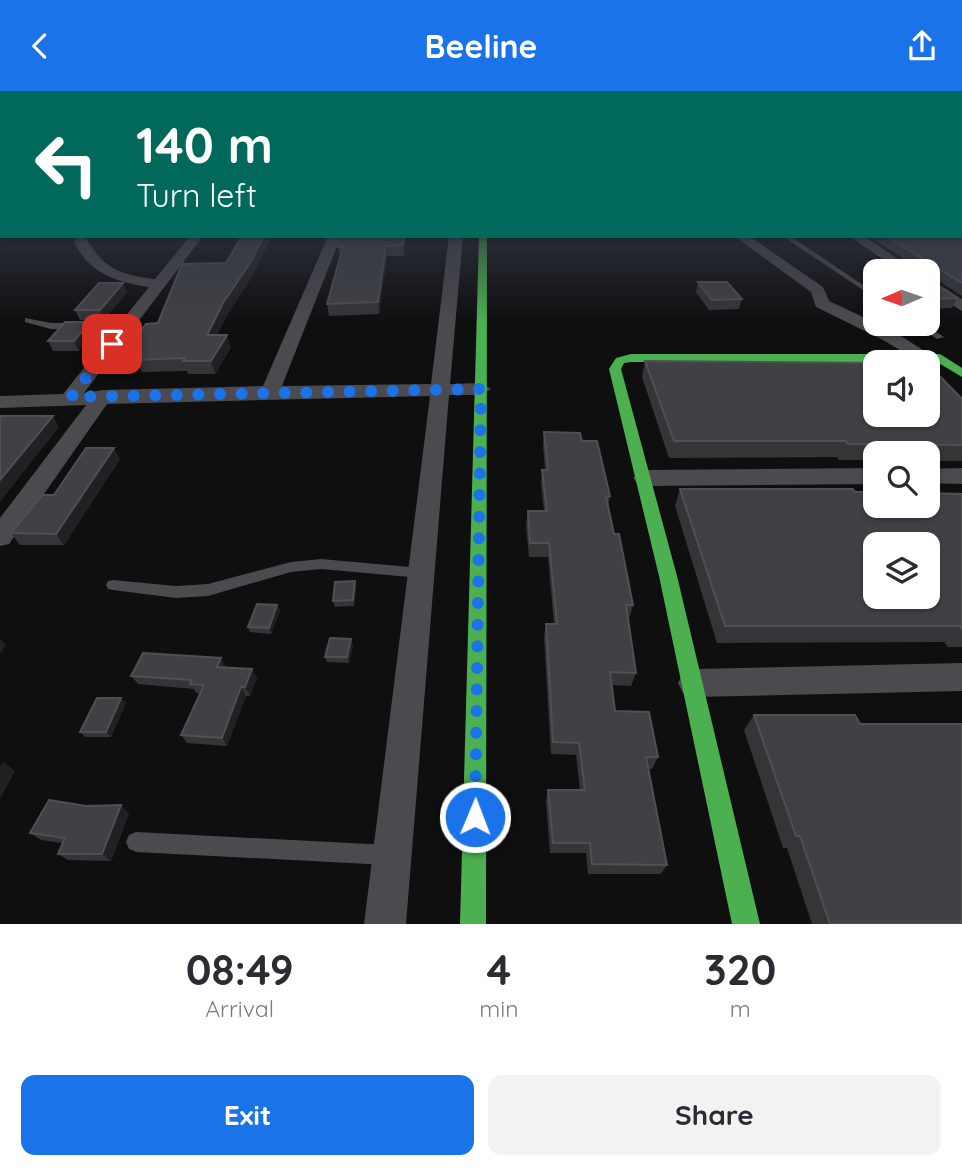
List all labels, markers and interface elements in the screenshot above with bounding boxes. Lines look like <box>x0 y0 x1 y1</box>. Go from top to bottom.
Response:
text: Beeline <box>425 26 537 66</box>
icon: back <box>21 27 59 65</box>
icon: share <box>903 27 941 65</box>
text: 140 m <box>136 114 273 175</box>
icon: left <box>21 119 112 210</box>
text: Turn left <box>136 175 257 215</box>
north arrow <box>863 259 940 336</box>
map controls <box>863 259 940 609</box>
pin <box>82 314 142 374</box>
icon: arrive <box>93 325 131 363</box>
button: sound <box>863 350 940 427</box>
button: search <box>863 441 940 518</box>
button: layers <box>863 532 940 609</box>
position arrow <box>438 780 512 854</box>
text: 08:49 <box>186 943 294 996</box>
text: 4 <box>487 943 511 996</box>
text: 320 <box>704 943 776 996</box>
text: Arrival <box>205 994 274 1023</box>
text: min <box>479 994 518 1023</box>
text: m <box>730 994 751 1023</box>
button: Exit <box>21 1075 474 1155</box>
button: Share <box>488 1075 941 1155</box>

